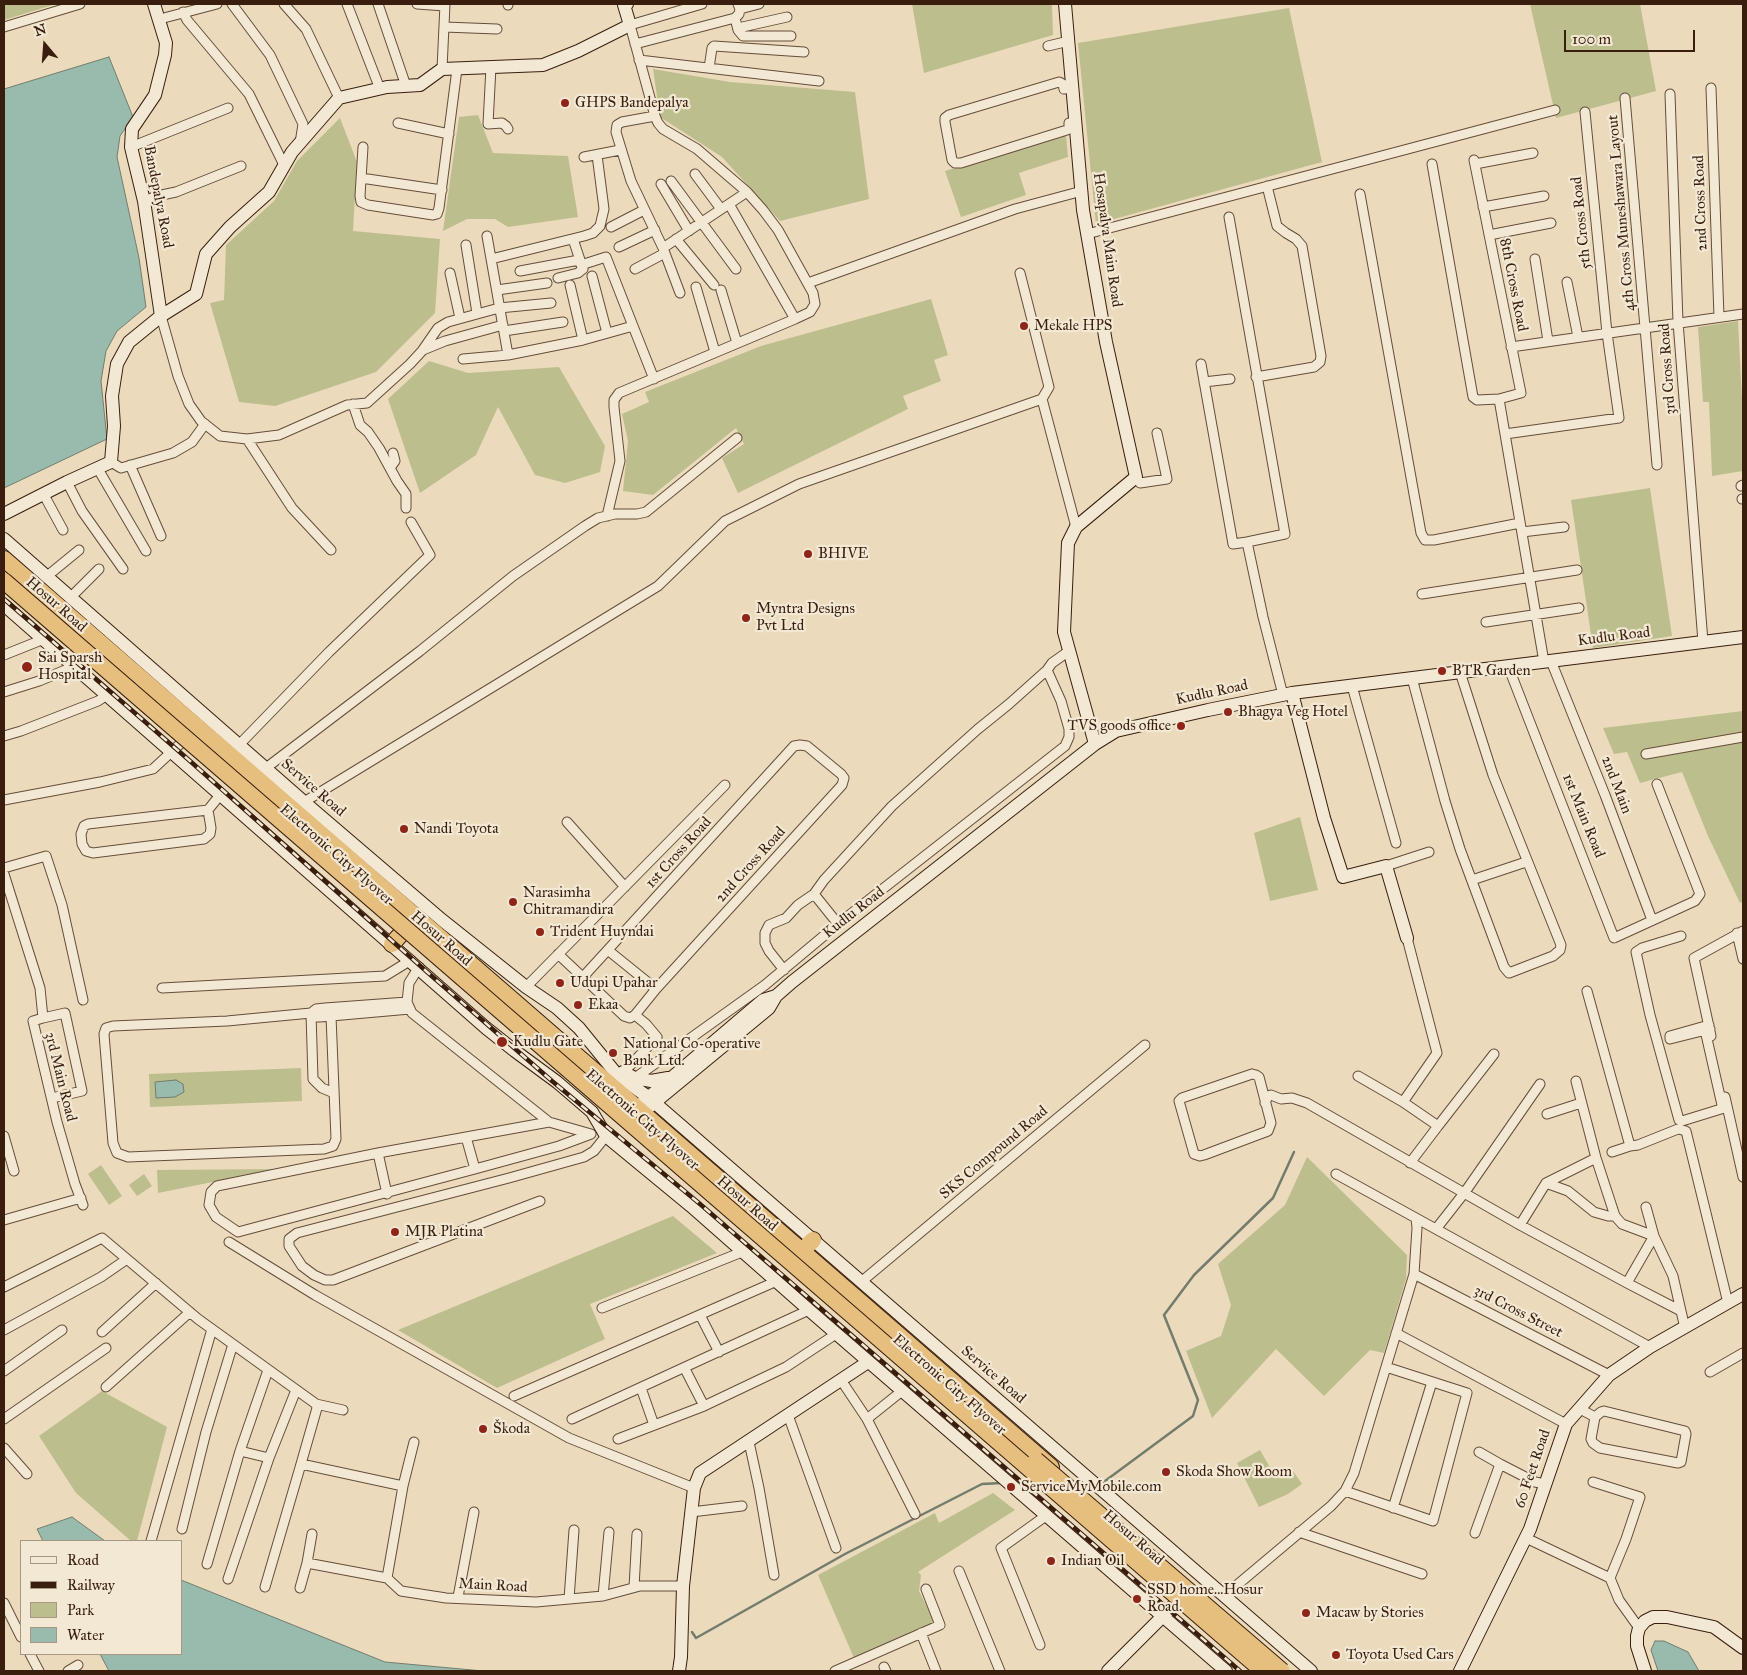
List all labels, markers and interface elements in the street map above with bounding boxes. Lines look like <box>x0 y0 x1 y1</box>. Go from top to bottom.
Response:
north arrow <box>20 20 70 70</box>
text: N <box>32 20 48 40</box>
scale bar <box>1567 20 1698 52</box>
text: 100 m <box>1572 30 1611 48</box>
place label: GHPS Bandepalya <box>575 94 688 112</box>
marker: GHPS Bandepalya <box>559 97 571 109</box>
street label: 4th Cross Muneshawara Layout <box>1604 114 1640 312</box>
street label: Bandepalya Road <box>139 144 177 250</box>
street label: 2nd Cross Road <box>1690 155 1712 251</box>
street label: Hosapalya Main Road <box>1089 172 1125 308</box>
street label: 5th Cross Road <box>1568 176 1596 270</box>
street label: 8th Cross Road <box>1495 237 1531 333</box>
place label: Mekale HPS <box>1034 317 1112 335</box>
marker: Mekale HPS <box>1018 320 1030 332</box>
street label: 3rd Cross Road <box>1656 323 1680 415</box>
place label: BHIVE <box>818 545 868 563</box>
marker: BHIVE <box>802 548 814 560</box>
street label: Hosur Road <box>22 574 90 636</box>
place label: Myntra Designs Pvt Ltd <box>756 600 855 635</box>
marker: Myntra Designs Pvt Ltd <box>740 612 752 624</box>
street label: Kudlu Road <box>1577 624 1651 650</box>
place label: Sai Sparsh Hospital <box>38 649 102 684</box>
marker: Sai Sparsh Hospital <box>20 660 34 674</box>
place label: BTR Garden <box>1452 662 1531 680</box>
marker: BTR Garden <box>1436 665 1448 677</box>
street label: Kudlu Road <box>1174 677 1250 709</box>
place label: Bhagya Veg Hotel <box>1238 703 1348 721</box>
marker: Bhagya Veg Hotel <box>1222 706 1234 718</box>
place label: TVS goods office <box>1068 717 1171 735</box>
marker: TVS goods office <box>1175 720 1187 732</box>
street label: 2nd Main <box>1597 754 1635 816</box>
street label: Service Road <box>277 755 349 821</box>
street label: 1st Main Road <box>1558 771 1608 861</box>
street label: Electronic City Flyover <box>276 801 396 909</box>
street label: 1st Cross Road <box>642 814 716 892</box>
place label: Nandi Toyota <box>414 820 498 838</box>
marker: Nandi Toyota <box>398 823 410 835</box>
street label: 2nd Cross Road <box>712 823 790 907</box>
street label: Kudlu Road <box>820 883 888 943</box>
place label: Narasimha Chitramandira <box>523 884 614 919</box>
marker: Narasimha Chitramandira <box>507 896 519 908</box>
street label: Hosur Road <box>407 908 475 970</box>
place label: Trident Huyndai <box>550 923 654 941</box>
marker: Trident Huyndai <box>534 926 546 938</box>
place label: Udupi Upahar <box>570 974 658 992</box>
marker: Udupi Upahar <box>554 977 566 989</box>
place label: Ekaa <box>588 996 618 1014</box>
marker: Ekaa <box>572 999 584 1011</box>
street label: 3rd Main Road <box>40 1030 80 1124</box>
place label: Kudlu Gate <box>513 1033 583 1051</box>
marker: Kudlu Gate <box>495 1035 509 1049</box>
place label: National Co-operative Bank Ltd. <box>623 1035 760 1070</box>
marker: National Co-operative Bank Ltd. <box>607 1047 619 1059</box>
street label: Electronic City Flyover <box>582 1066 702 1174</box>
street label: SKS Compound Road <box>936 1103 1052 1203</box>
street label: Hosur Road <box>713 1173 781 1235</box>
place label: MJR Platina <box>405 1223 483 1241</box>
marker: MJR Platina <box>389 1226 401 1238</box>
street label: 3rd Cross Street <box>1471 1282 1565 1342</box>
street label: Electronic City Flyover <box>889 1331 1009 1439</box>
street label: Service Road <box>957 1342 1029 1408</box>
place label: Škoda <box>493 1420 530 1438</box>
marker: Škoda <box>477 1423 489 1435</box>
street label: 60 Feet Road <box>1511 1427 1555 1511</box>
place label: Skoda Show Room <box>1176 1463 1292 1481</box>
marker: Skoda Show Room <box>1160 1466 1172 1478</box>
place label: ServiceMyMobile.com <box>1021 1478 1162 1496</box>
marker: ServiceMyMobile.com <box>1005 1481 1017 1493</box>
street label: Hosur Road <box>1099 1507 1167 1569</box>
legend <box>20 1540 182 1655</box>
text: Road <box>67 1551 99 1569</box>
place label: Indian Oil <box>1061 1552 1124 1570</box>
marker: Indian Oil <box>1045 1555 1057 1567</box>
street label: Main Road <box>458 1575 528 1597</box>
text: Railway <box>67 1576 115 1594</box>
place label: SSD home...Hosur Road. <box>1147 1581 1263 1616</box>
marker: SSD home...Hosur Road. <box>1131 1593 1143 1605</box>
text: Park <box>67 1601 94 1619</box>
place label: Macaw by Stories <box>1316 1604 1424 1622</box>
marker: Macaw by Stories <box>1300 1607 1312 1619</box>
text: Water <box>67 1626 104 1644</box>
place label: Toyota Used Cars <box>1346 1646 1454 1664</box>
marker: Toyota Used Cars <box>1330 1649 1342 1661</box>

